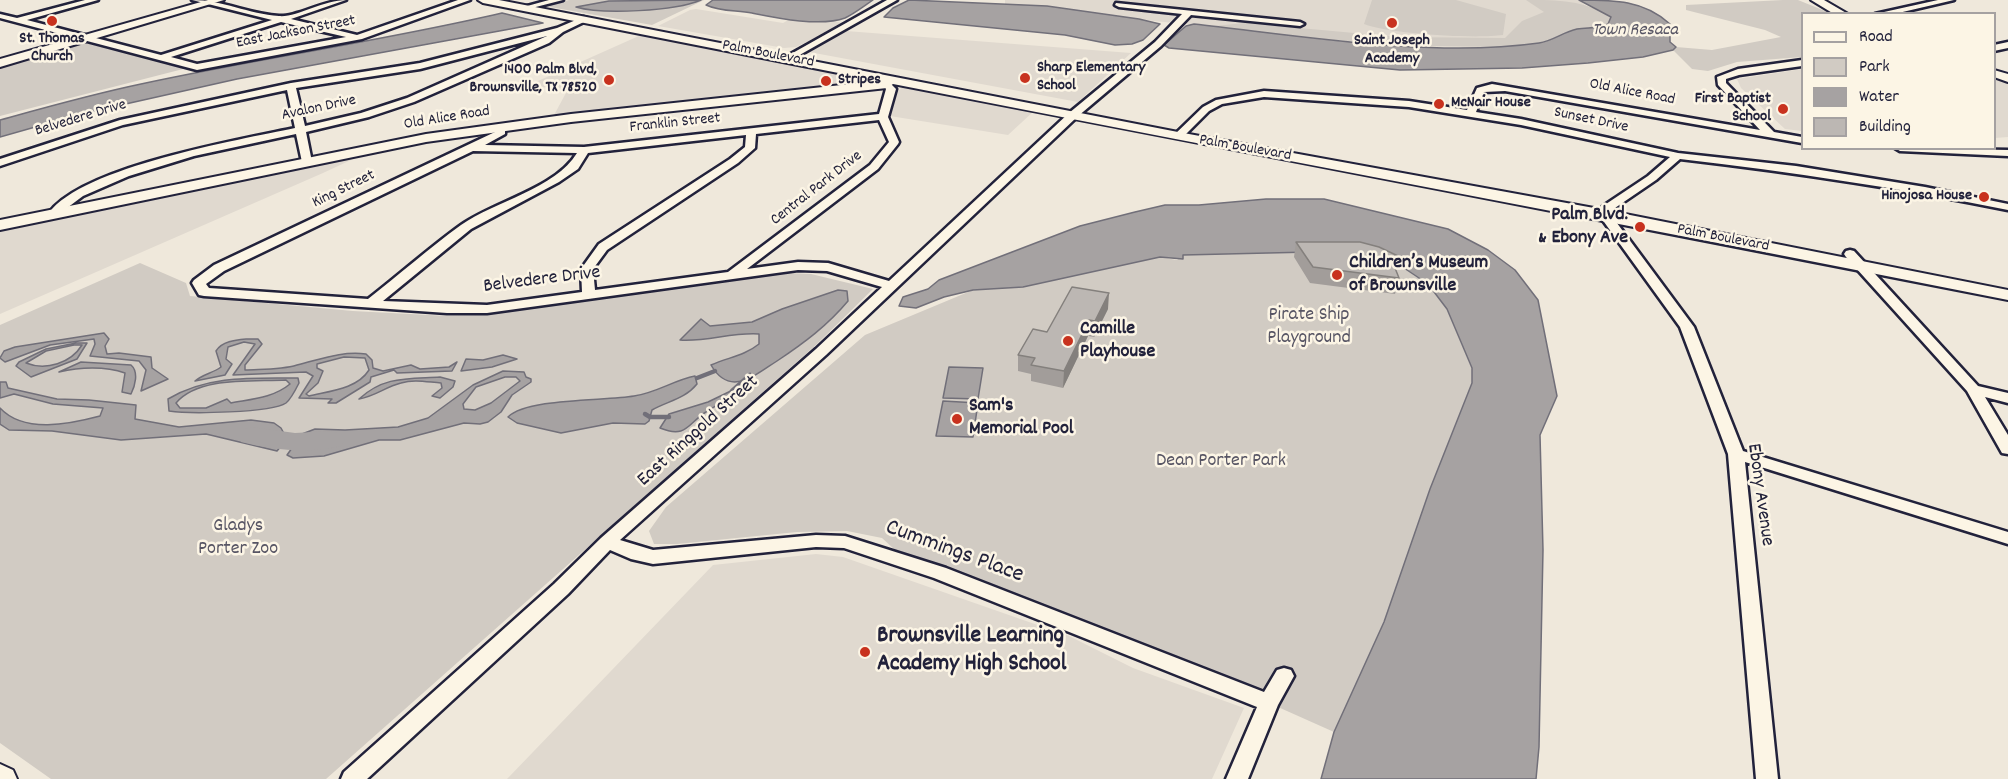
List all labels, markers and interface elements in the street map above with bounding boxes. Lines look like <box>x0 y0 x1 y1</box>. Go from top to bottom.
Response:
street label: East Jackson Street <box>235 12 357 54</box>
legend <box>1801 12 1996 150</box>
marker: St. Thomas Church <box>45 14 59 28</box>
marker: Saint Joseph Academy <box>1385 16 1399 30</box>
water label: Town Resaca <box>1592 21 1678 43</box>
text: Road <box>1859 25 1893 50</box>
place label: St. Thomas Church <box>19 30 85 68</box>
place label: Saint Joseph Academy <box>1354 32 1430 70</box>
street label: Palm Boulevard <box>720 37 816 73</box>
text: Park <box>1859 55 1890 80</box>
place label: Sharp Elementary School <box>1037 59 1145 97</box>
place label: 1400 Palm Blvd, Brownsville, TX 78520 <box>470 61 597 99</box>
place label: Stripes <box>838 71 881 91</box>
marker: Sharp Elementary School <box>1018 71 1032 85</box>
marker: 1400 Palm Blvd, Brownsville, TX 78520 <box>602 73 616 87</box>
marker: Stripes <box>819 74 833 88</box>
street label: Old Alice Road <box>1588 75 1676 111</box>
text: Water <box>1859 85 1899 110</box>
place label: First Baptist School <box>1695 90 1771 128</box>
street label: Avalon Drive <box>280 92 358 126</box>
place label: McNair House <box>1451 94 1531 114</box>
street label: Belvedere Drive <box>33 96 129 142</box>
marker: McNair House <box>1432 97 1446 111</box>
marker: First Baptist School <box>1776 102 1790 116</box>
street label: Old Alice Road <box>403 103 491 135</box>
street label: Sunset Drive <box>1552 104 1630 138</box>
street label: Franklin Street <box>629 110 721 138</box>
text: Building <box>1859 115 1911 140</box>
street label: Palm Boulevard <box>1197 131 1293 167</box>
street label: Central Park Drive <box>767 147 867 231</box>
street label: King Street <box>310 167 378 213</box>
place label: Hinojosa House <box>1881 187 1972 207</box>
marker: Hinojosa House <box>1977 190 1991 204</box>
place label: Palm Blvd. & Ebony Ave <box>1538 204 1628 251</box>
marker: Palm Blvd. & Ebony Ave <box>1633 220 1647 234</box>
street label: Palm Boulevard <box>1675 221 1771 257</box>
place label: Children’s Museum of Brownsville <box>1349 252 1488 299</box>
street label: Belvedere Drive <box>482 262 602 300</box>
marker: Children’s Museum of Brownsville <box>1330 268 1344 282</box>
park label: Pirate Ship Playground <box>1267 304 1351 351</box>
place label: Camille Playhouse <box>1080 318 1155 365</box>
marker: Camille Playhouse <box>1061 334 1075 348</box>
street label: East Ringgold Street <box>633 371 765 493</box>
place label: Sam's Memorial Pool <box>969 395 1074 442</box>
marker: Sam's Memorial Pool <box>950 412 964 426</box>
street label: Ebony Avenue <box>1740 442 1778 548</box>
park label: Dean Porter Park <box>1156 450 1286 474</box>
park label: Gladys Porter Zoo <box>198 515 278 562</box>
street label: Cummings Place <box>881 515 1027 591</box>
place label: Brownsville Learning Academy High School <box>877 624 1067 680</box>
marker: Brownsville Learning Academy High School <box>858 645 872 659</box>

